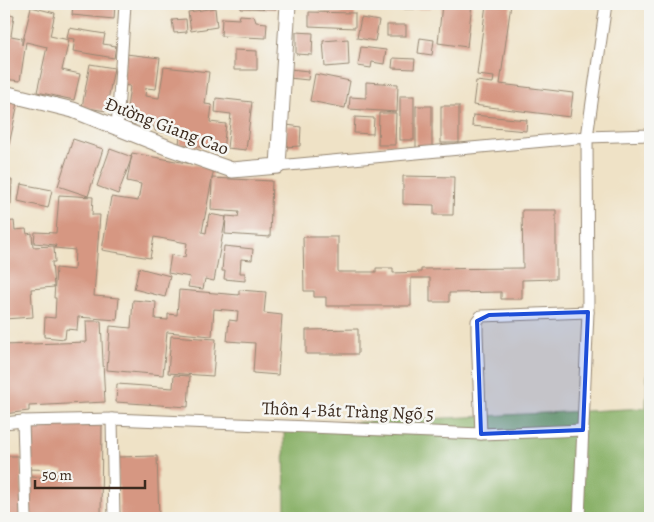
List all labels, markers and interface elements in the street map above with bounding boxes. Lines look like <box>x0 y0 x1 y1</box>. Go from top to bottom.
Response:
street label: Đường Giang Cao <box>102 91 232 161</box>
street label: Thôn 4-Bát Tràng Ngõ 5 <box>262 396 434 426</box>
scale bar <box>35 457 145 489</box>
text: 50 m <box>42 465 72 485</box>

